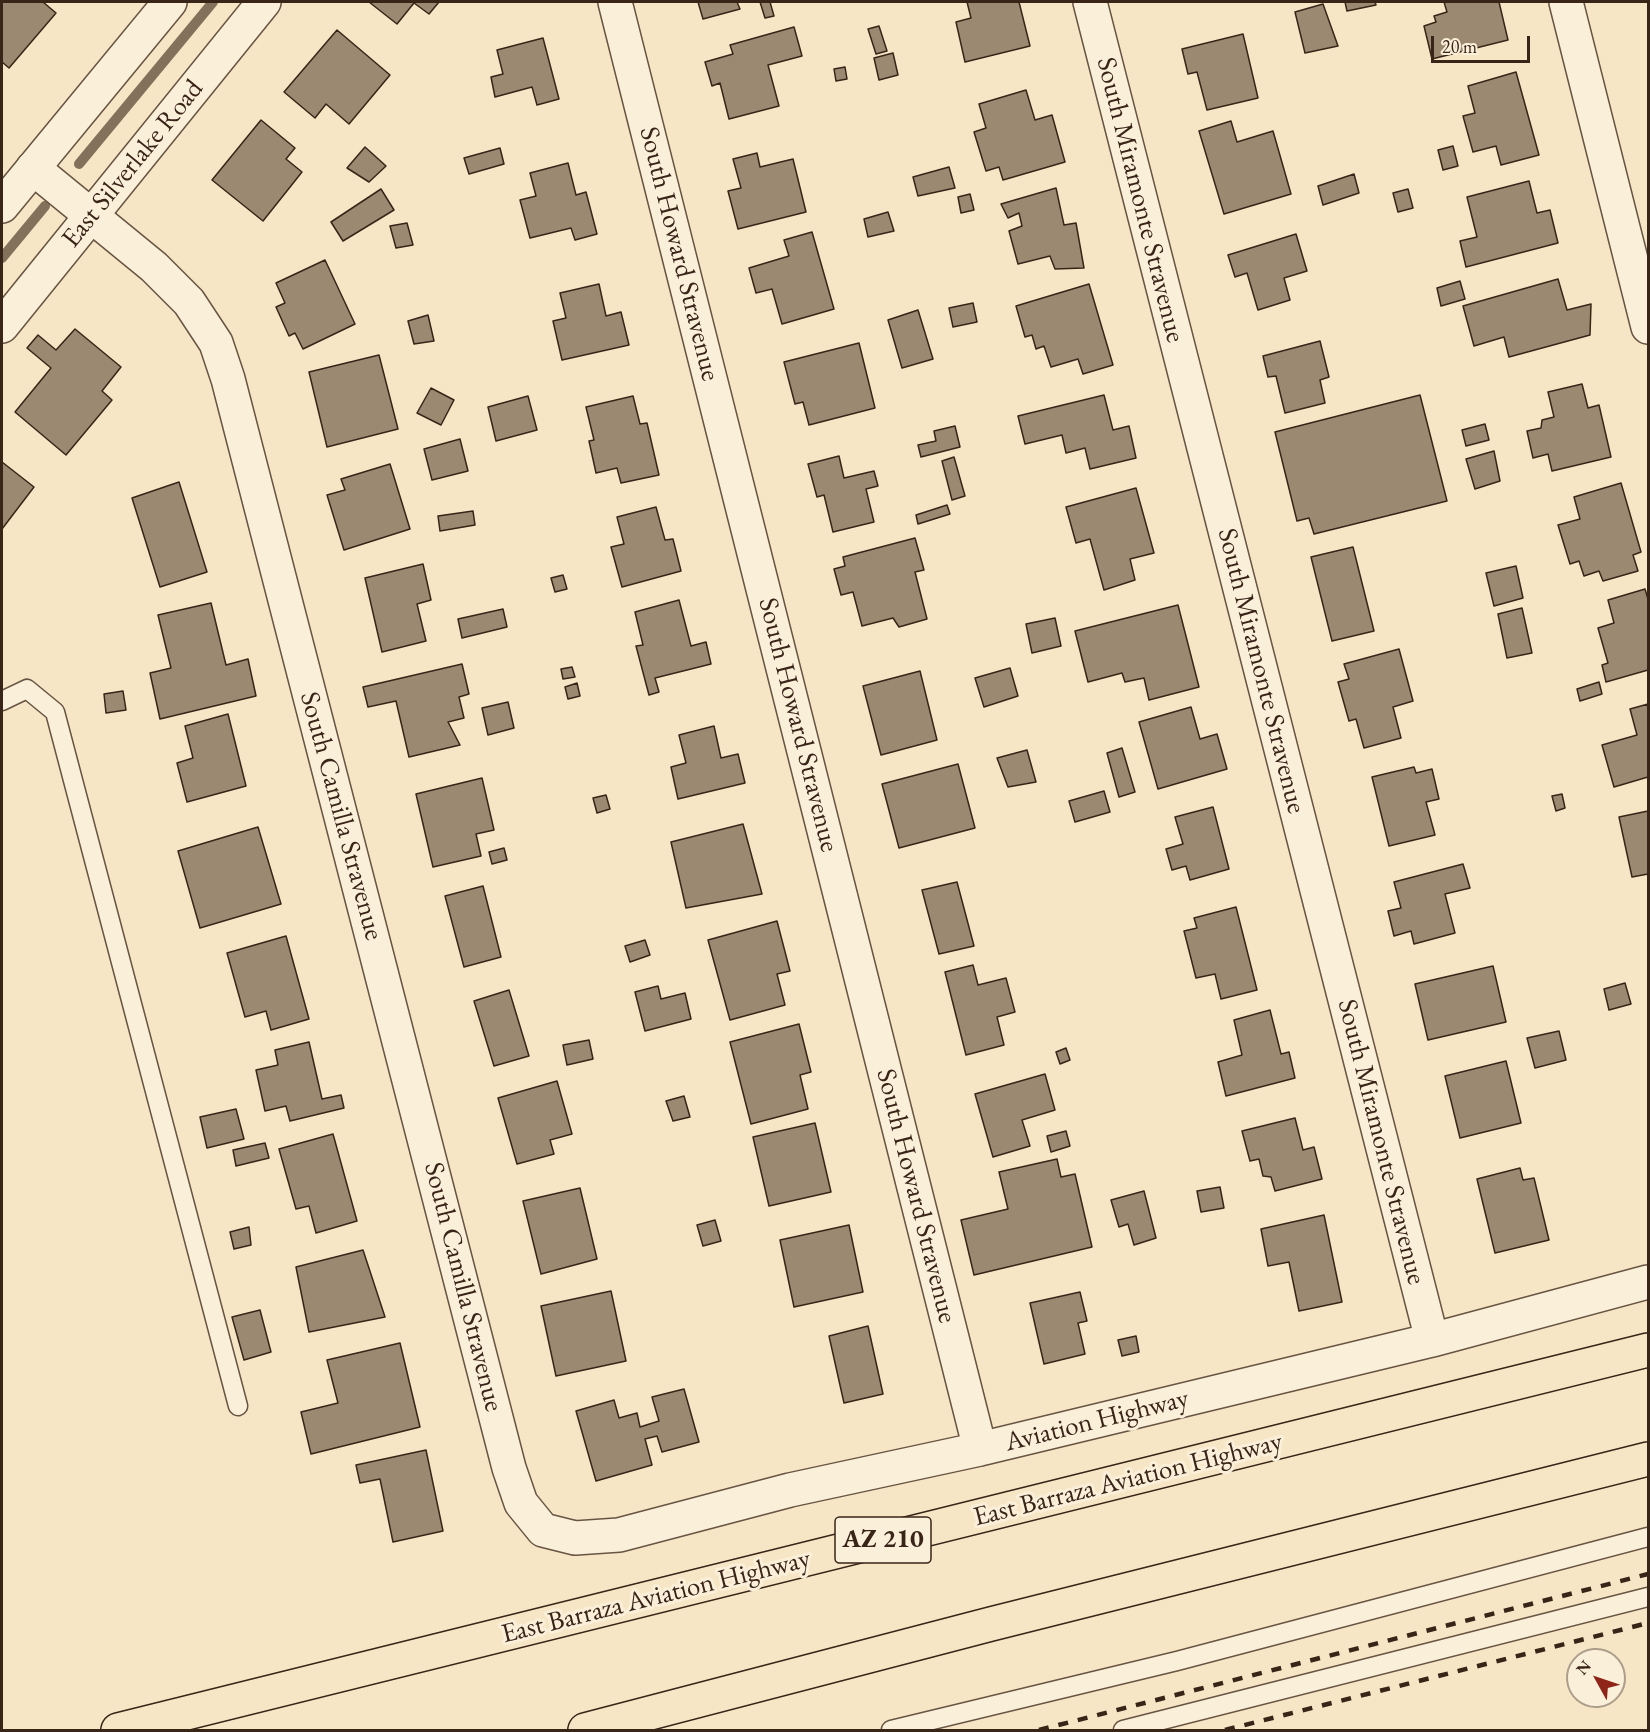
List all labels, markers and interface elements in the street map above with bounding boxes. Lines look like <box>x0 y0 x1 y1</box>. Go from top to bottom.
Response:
scale bar <box>1434 24 1533 62</box>
text: 20 m <box>1442 35 1477 58</box>
street label: South Miramonte Stravenue <box>1089 54 1191 346</box>
street label: East Silverlake Road <box>55 74 211 254</box>
street label: South Howard Stravenue <box>632 124 726 384</box>
street label: South Miramonte Stravenue <box>1210 525 1312 817</box>
street label: South Howard Stravenue <box>751 595 845 855</box>
street label: South Camilla Stravenue <box>292 688 390 944</box>
street label: South Miramonte Stravenue <box>1330 996 1432 1288</box>
street label: South Howard Stravenue <box>869 1066 963 1326</box>
street label: South Camilla Stravenue <box>416 1159 510 1415</box>
street label: Aviation Highway <box>1002 1383 1192 1459</box>
street label: East Barraza Aviation Highway <box>970 1426 1286 1534</box>
road number: AZ 210 <box>835 1517 931 1563</box>
street label: East Barraza Aviation Highway <box>498 1543 814 1651</box>
north arrow <box>1566 1648 1626 1708</box>
text: N <box>1571 1656 1596 1679</box>

